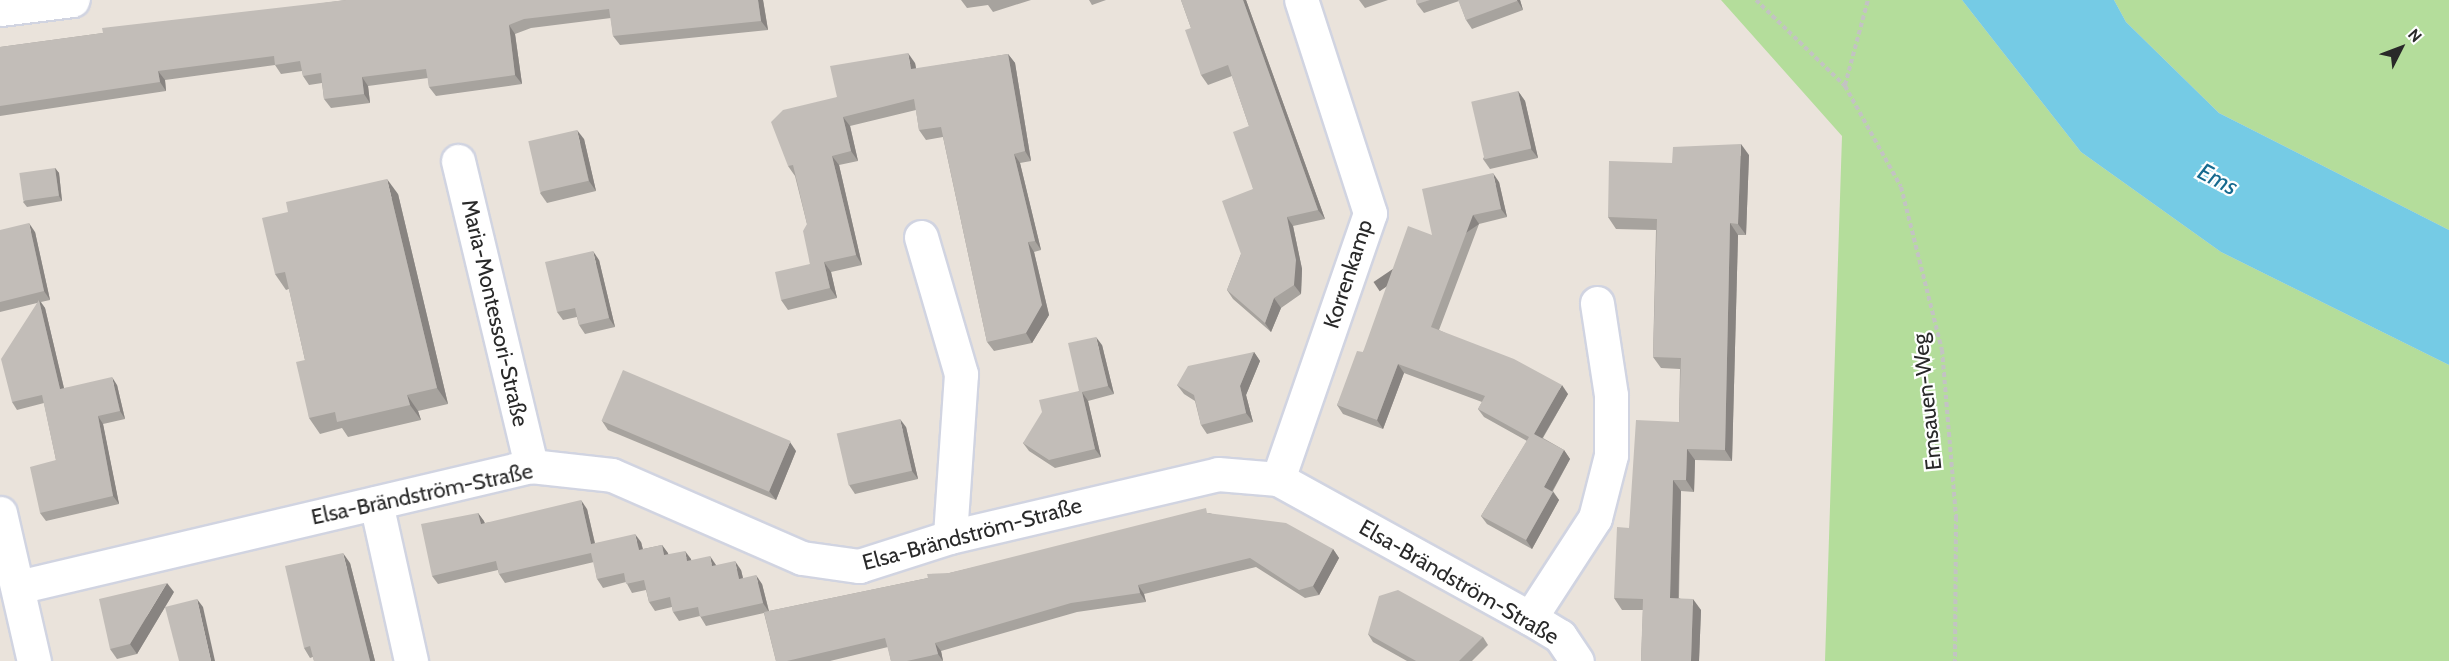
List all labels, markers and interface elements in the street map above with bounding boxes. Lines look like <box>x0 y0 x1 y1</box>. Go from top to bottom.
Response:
north arrow <box>2371 18 2431 78</box>
text: N <box>2404 25 2426 46</box>
water label: Ems <box>2193 157 2243 201</box>
street label: Maria-Montessori-Straße <box>456 197 534 429</box>
street label: Korrenkamp <box>1318 216 1378 332</box>
street label: Emsauen-Weg <box>1907 332 1947 472</box>
street label: Elsa-Brändström-Straße <box>309 458 535 530</box>
street label: Elsa-Brändström-Straße <box>859 492 1085 576</box>
street label: Elsa-Brändström-Straße <box>1355 514 1563 650</box>

